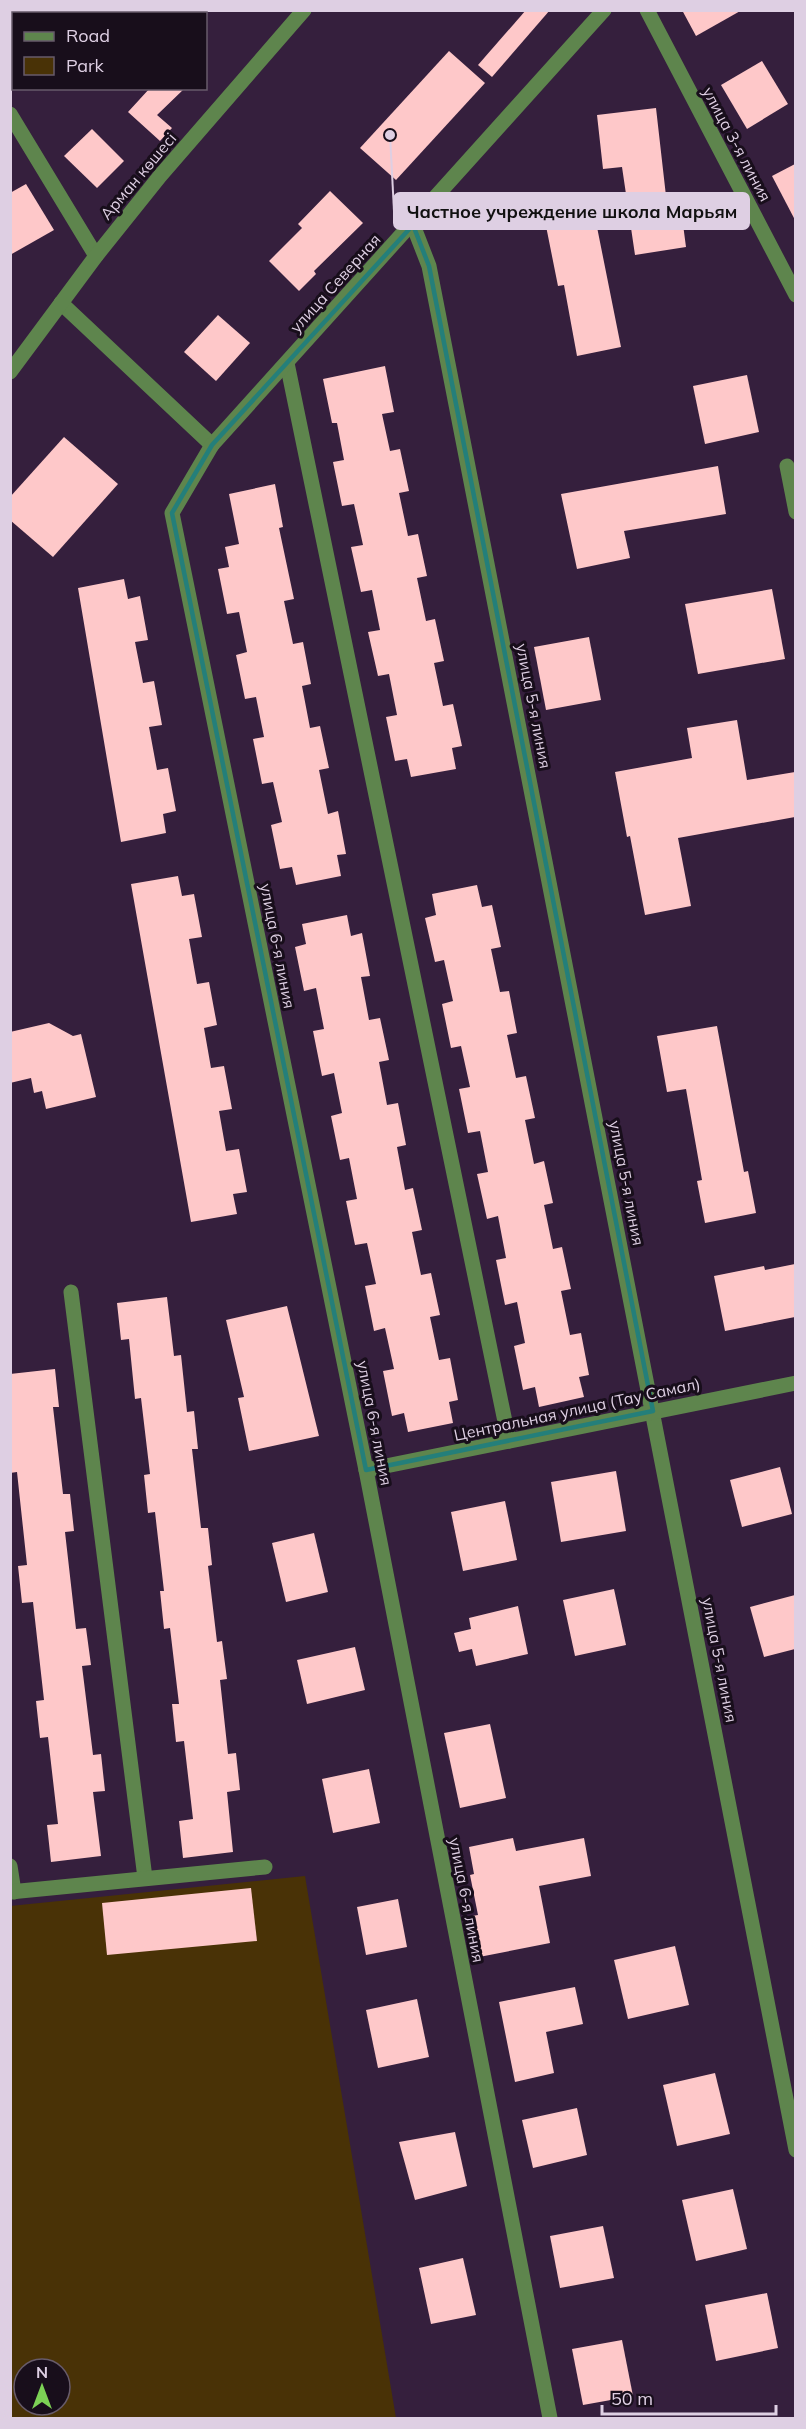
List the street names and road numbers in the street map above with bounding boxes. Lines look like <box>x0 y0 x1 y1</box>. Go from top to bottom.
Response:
street label: улица 3-я линия <box>698 83 776 205</box>
street label: Арман көшесі <box>96 128 180 224</box>
street label: улица Северная <box>285 229 385 337</box>
street label: улица 5-я линия <box>512 642 556 770</box>
street label: улица 6-я линия <box>256 882 300 1010</box>
street label: улица 5-я линия <box>605 1119 649 1247</box>
street label: улица 6-я линия <box>353 1359 397 1487</box>
street label: Центральная улица (Тау Самал) <box>452 1373 702 1445</box>
street label: улица 5-я линия <box>698 1596 742 1724</box>
street label: улица 6-я линия <box>445 1836 489 1964</box>

